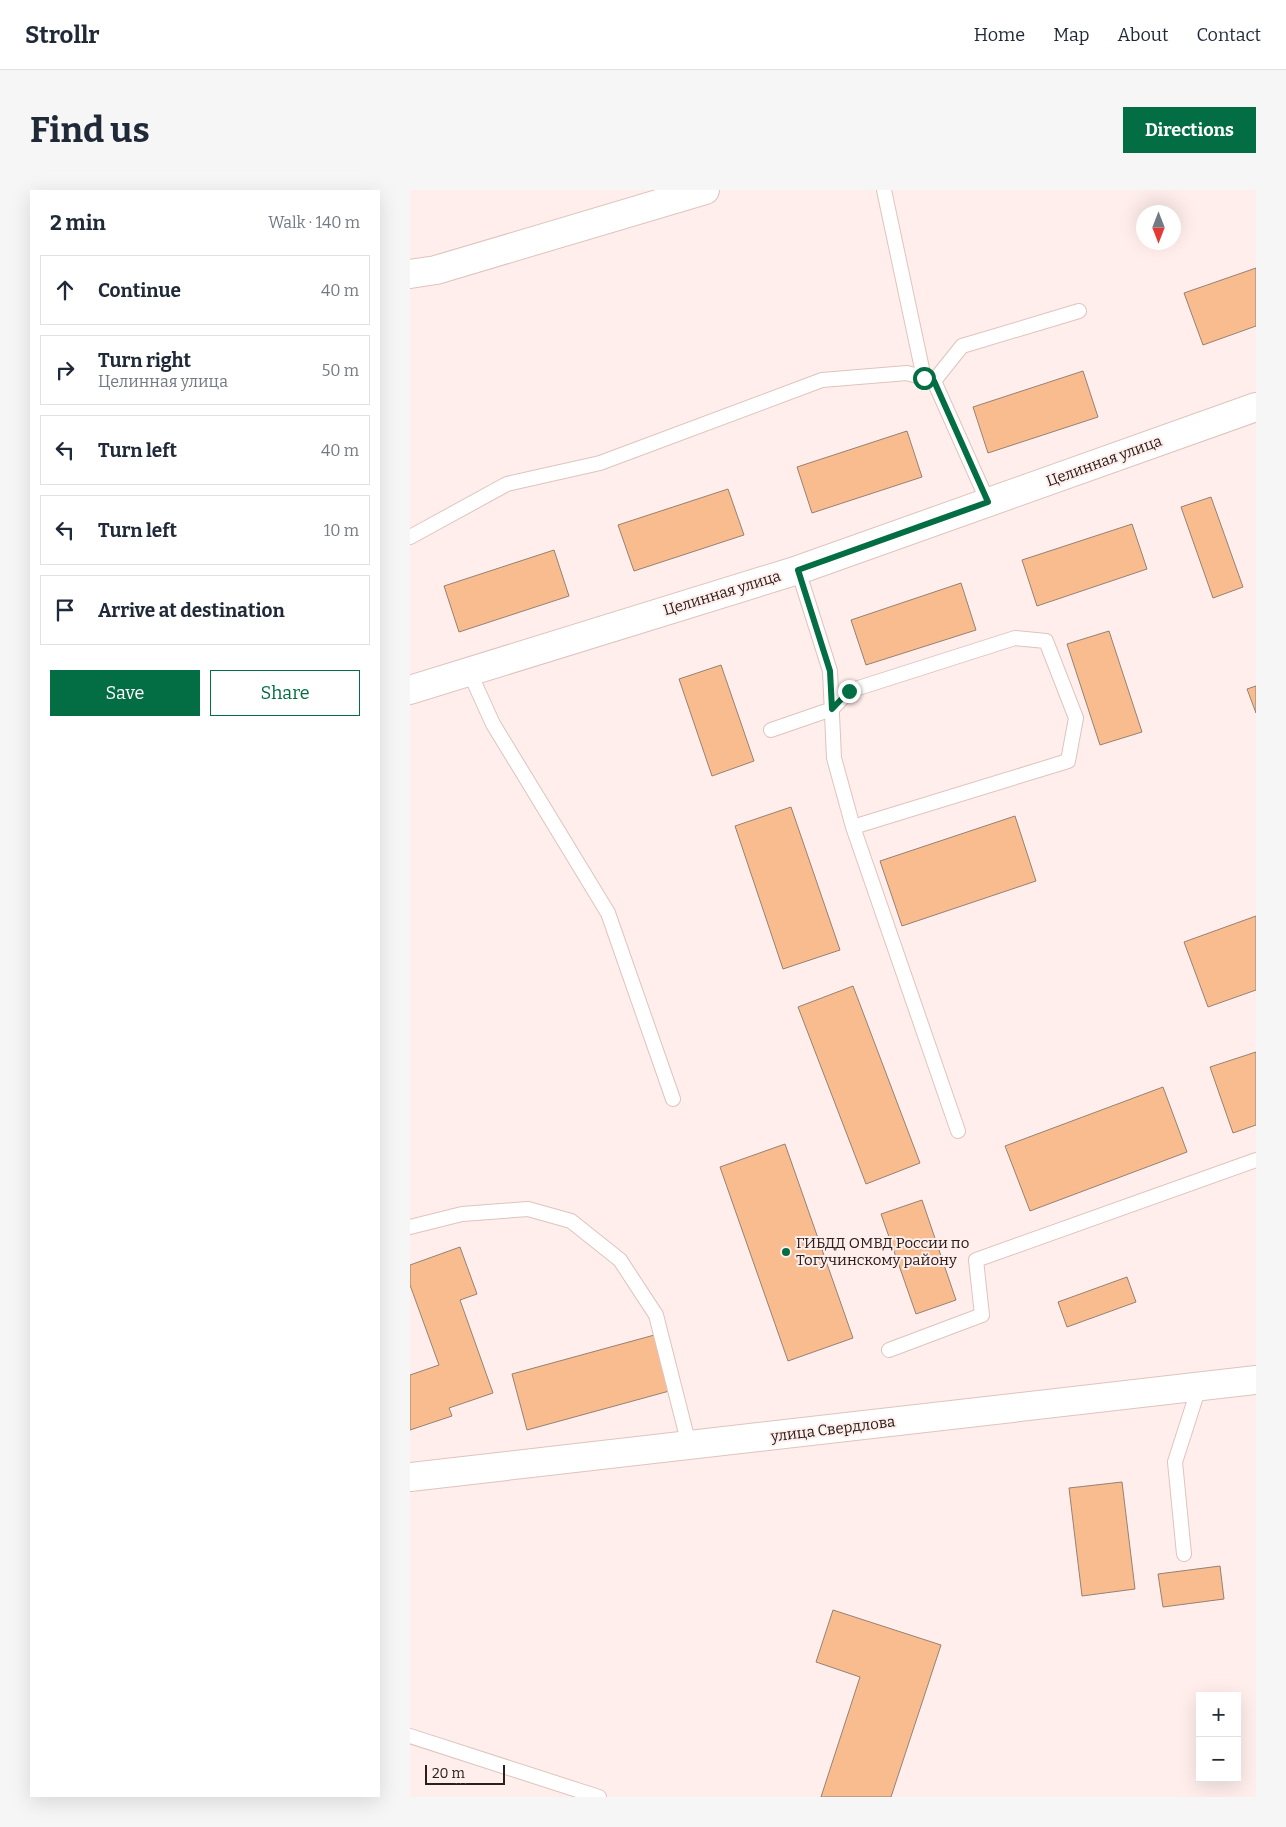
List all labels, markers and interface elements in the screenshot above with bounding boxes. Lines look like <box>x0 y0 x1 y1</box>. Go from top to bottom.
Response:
text: Strollr <box>25 21 100 49</box>
text: Home <box>974 24 1025 46</box>
text: Map <box>1053 24 1089 46</box>
text: About <box>1117 24 1168 46</box>
text: Contact <box>1196 24 1261 46</box>
button: Directions <box>1123 107 1256 153</box>
text: Find us <box>30 109 150 151</box>
north arrow <box>1136 205 1181 250</box>
text: 2 min <box>50 210 106 236</box>
text: Walk · 140 m <box>268 213 360 232</box>
icon: ahead <box>51 276 79 304</box>
text: Continue <box>98 279 181 302</box>
text: 40 m <box>321 281 359 300</box>
text: Turn right <box>98 349 191 372</box>
icon: right <box>51 356 79 384</box>
text: 50 m <box>322 361 359 380</box>
route start <box>913 367 936 390</box>
text: Целинная улица <box>98 372 228 391</box>
street label: Целинная улица <box>1044 432 1164 490</box>
icon: left <box>51 436 79 464</box>
text: Turn left <box>98 439 177 462</box>
text: 40 m <box>321 441 359 460</box>
icon: left <box>51 516 79 544</box>
text: Turn left <box>98 519 177 542</box>
text: 10 m <box>324 521 359 540</box>
street label: Целинная улица <box>661 567 783 619</box>
icon: arrive <box>51 596 79 624</box>
text: Arrive at destination <box>98 599 285 622</box>
button: Save <box>50 670 200 716</box>
button: Share <box>210 670 360 716</box>
route end <box>838 680 861 703</box>
place label: ГИБДД ОМВД России по Тогучинскому району <box>796 1234 969 1269</box>
marker: ГИБДД ОМВД России по Тогучинскому району <box>780 1246 792 1258</box>
street label: улица Свердлова <box>769 1412 896 1446</box>
map controls <box>1196 1692 1241 1782</box>
button: + <box>1196 1692 1241 1737</box>
button: − <box>1196 1737 1241 1782</box>
scale bar <box>425 1762 505 1785</box>
text: 20 m <box>432 1765 465 1782</box>

